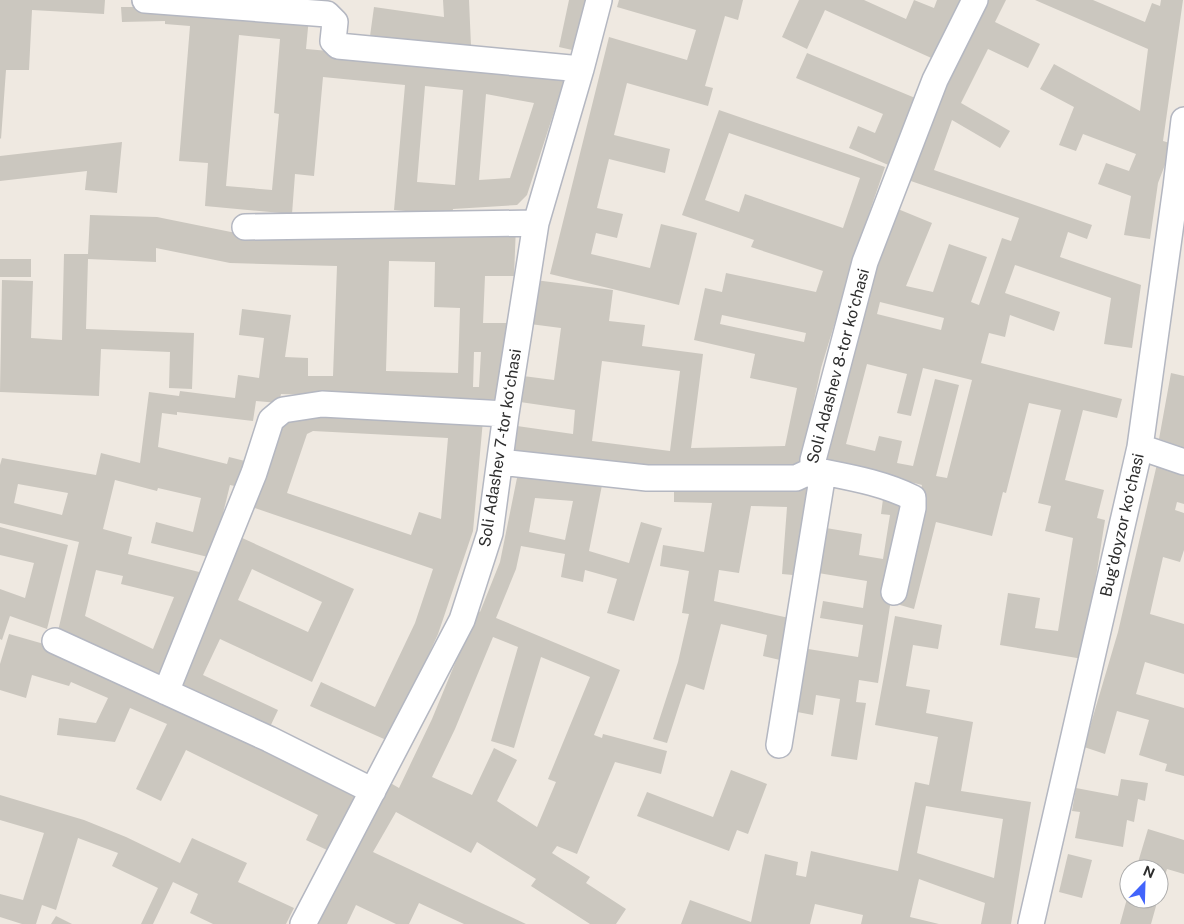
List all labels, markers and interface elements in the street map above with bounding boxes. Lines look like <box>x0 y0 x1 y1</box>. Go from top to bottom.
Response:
street label: Soli Adashev 8-tor koʻchasi <box>803 266 873 466</box>
street label: Soli Adashev 7-tor koʻchasi <box>475 348 525 548</box>
street label: Bug'doyzor koʻchasi <box>1096 451 1148 599</box>
north arrow <box>1119 859 1169 909</box>
text: N <box>1141 863 1157 882</box>

